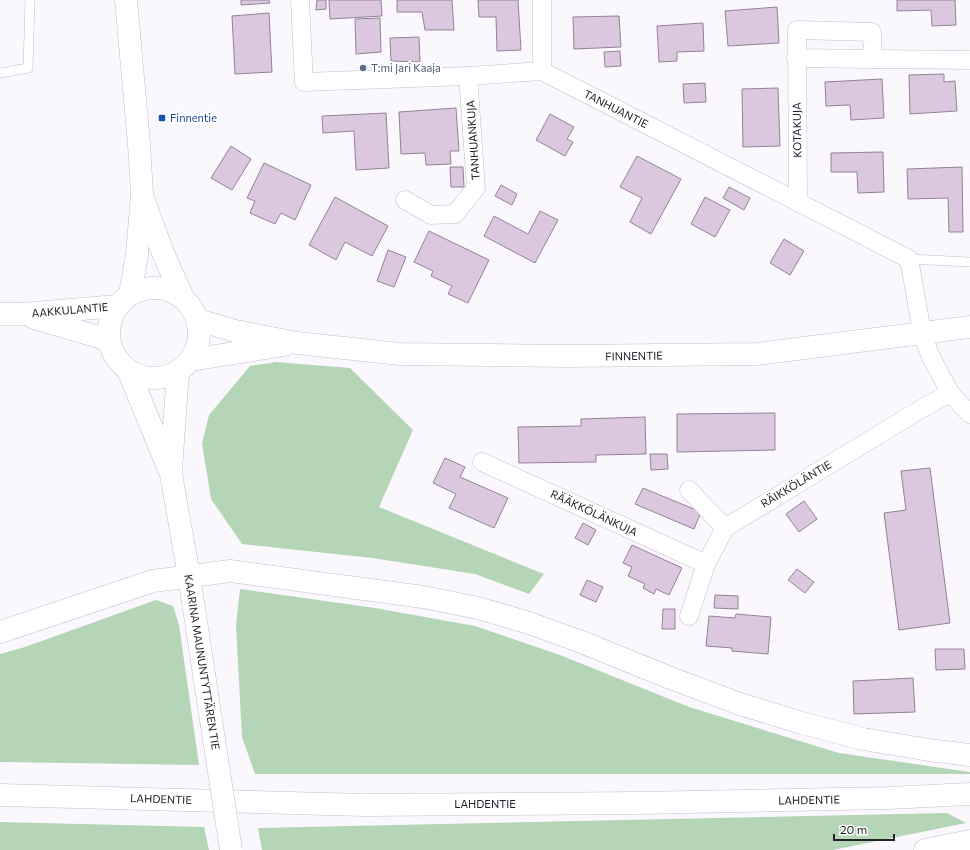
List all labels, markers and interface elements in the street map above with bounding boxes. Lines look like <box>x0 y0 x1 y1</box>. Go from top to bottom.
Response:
place label: T:mi Jari Kaaja <box>371 61 441 75</box>
marker: T:mi Jari Kaaja <box>358 63 368 73</box>
street label: TANHUANTIE <box>582 87 651 130</box>
street label: TANHUANKUJA <box>463 99 483 180</box>
street label: KOTAKUJA <box>790 102 804 158</box>
place label: Finnentie <box>170 111 217 124</box>
marker: Finnentie <box>157 113 167 123</box>
street label: AAKKULANTIE <box>31 300 109 319</box>
street label: FINNENTIE <box>605 348 663 363</box>
street label: RÄIKKÖLÄNTIE <box>757 456 833 510</box>
street label: RÄÄKKÖLÄNKUJA <box>548 486 640 539</box>
street label: KAARINA MAUNUNTYTTÄREN TIE <box>182 573 224 751</box>
street label: LAHDENTIE <box>130 791 192 806</box>
street label: LAHDENTIE <box>778 792 840 807</box>
street label: LAHDENTIE <box>454 797 516 810</box>
scale bar <box>834 816 894 842</box>
text: 20 m <box>840 822 867 836</box>

